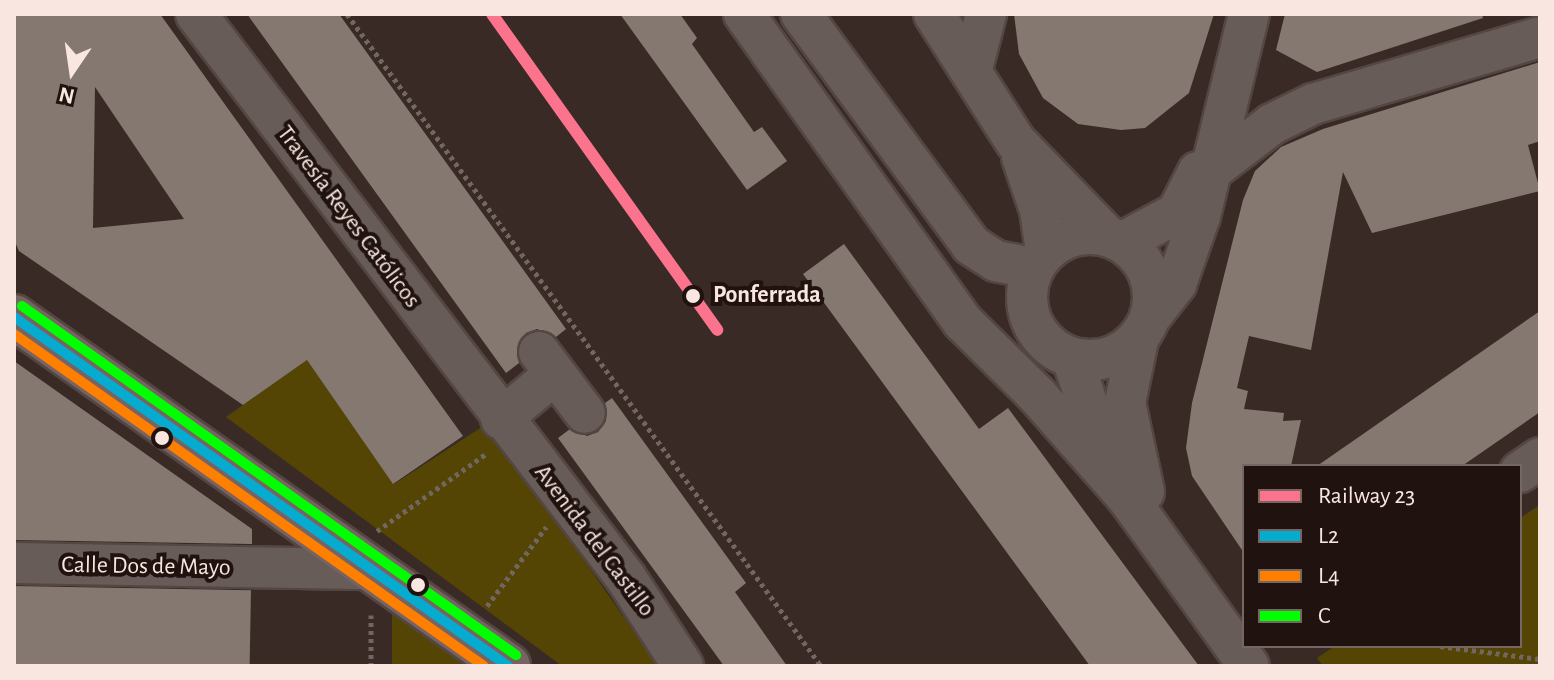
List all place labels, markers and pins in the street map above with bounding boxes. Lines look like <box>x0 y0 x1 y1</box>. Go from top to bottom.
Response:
place label: Ponferrada <box>713 282 821 310</box>
marker: Ponferrada <box>680 283 706 309</box>
unlabelled marker <box>154 430 170 446</box>
unlabelled marker <box>410 577 426 593</box>

